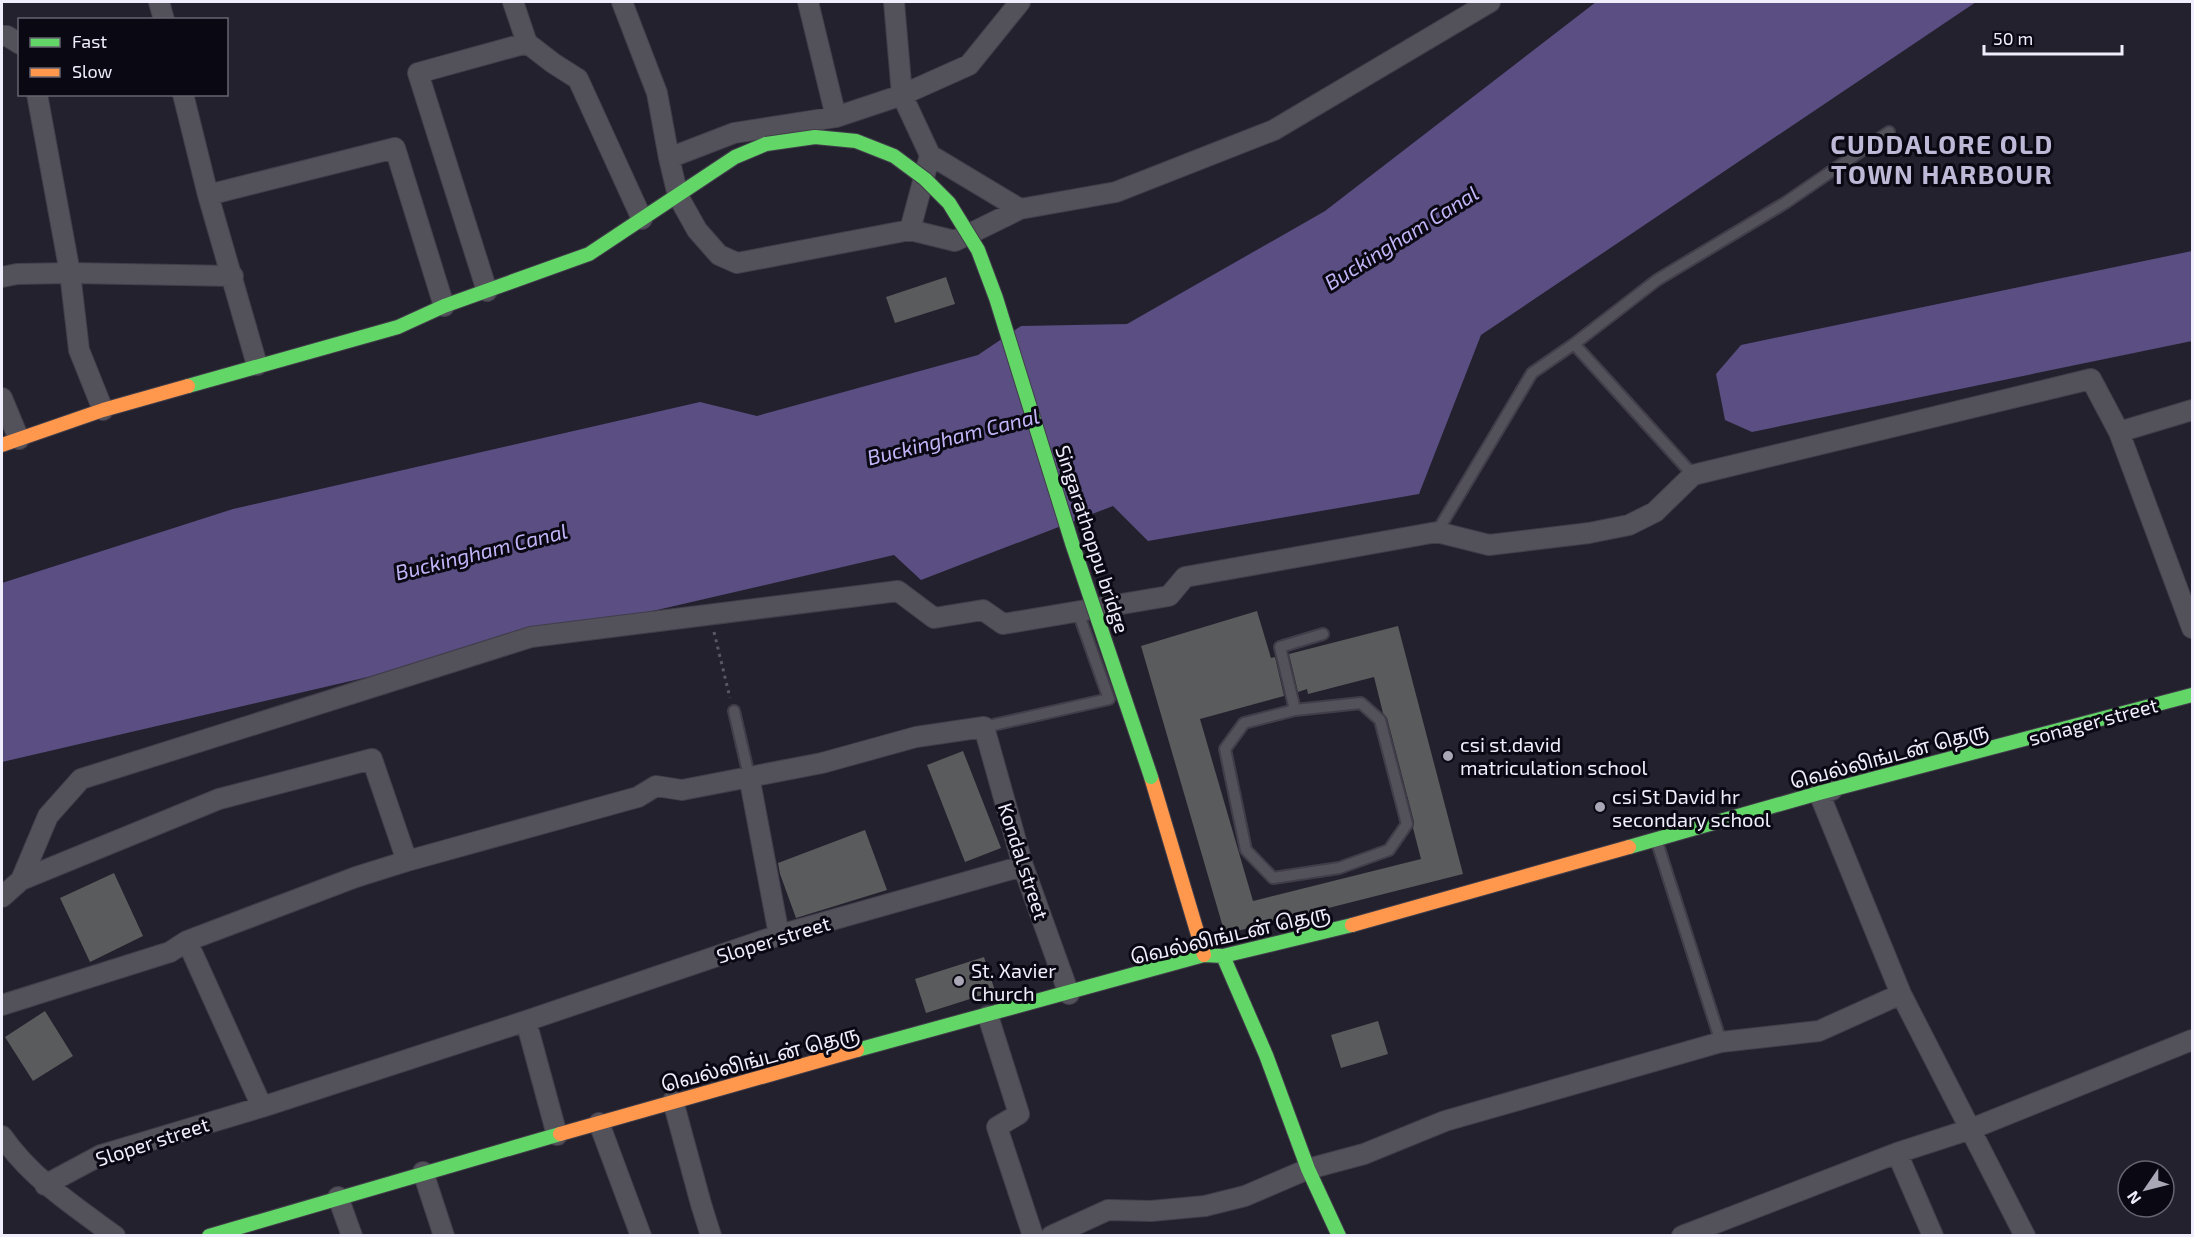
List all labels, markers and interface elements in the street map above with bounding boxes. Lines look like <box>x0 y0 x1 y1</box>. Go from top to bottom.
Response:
legend <box>18 18 228 96</box>
scale bar <box>1984 18 2122 56</box>
text: 50 m <box>1993 27 2033 49</box>
text: Fast <box>72 30 107 52</box>
text: Slow <box>72 60 113 82</box>
district label: CUDDALORE OLD TOWN HARBOUR <box>1830 128 2054 189</box>
water label: Buckingham Canal <box>1319 180 1483 294</box>
water label: Buckingham Canal <box>864 402 1042 470</box>
street label: Singarathoppu bridge <box>1051 442 1135 636</box>
water label: Buckingham Canal <box>392 517 570 585</box>
street label: sonager street <box>2026 692 2161 750</box>
street label: வெல்லிங்டன் தெரு <box>1787 717 1991 796</box>
place label: csi st.david matriculation school <box>1460 732 1647 779</box>
marker: csi st.david matriculation school <box>1441 749 1455 763</box>
place label: csi St David hr secondary school <box>1612 784 1771 831</box>
street label: Kondal street <box>994 800 1054 923</box>
marker: csi St David hr secondary school <box>1593 800 1607 814</box>
street label: வெல்லிங்டன் தெரு <box>1128 899 1333 972</box>
street label: Sloper street <box>713 910 833 968</box>
place label: St. Xavier Church <box>971 958 1056 1005</box>
marker: St. Xavier Church <box>952 974 966 988</box>
street label: வெல்லிங்டன் தெரு <box>658 1020 862 1099</box>
street label: Sloper street <box>92 1111 212 1171</box>
north arrow <box>2116 1159 2176 1219</box>
text: N <box>2122 1188 2144 1208</box>

